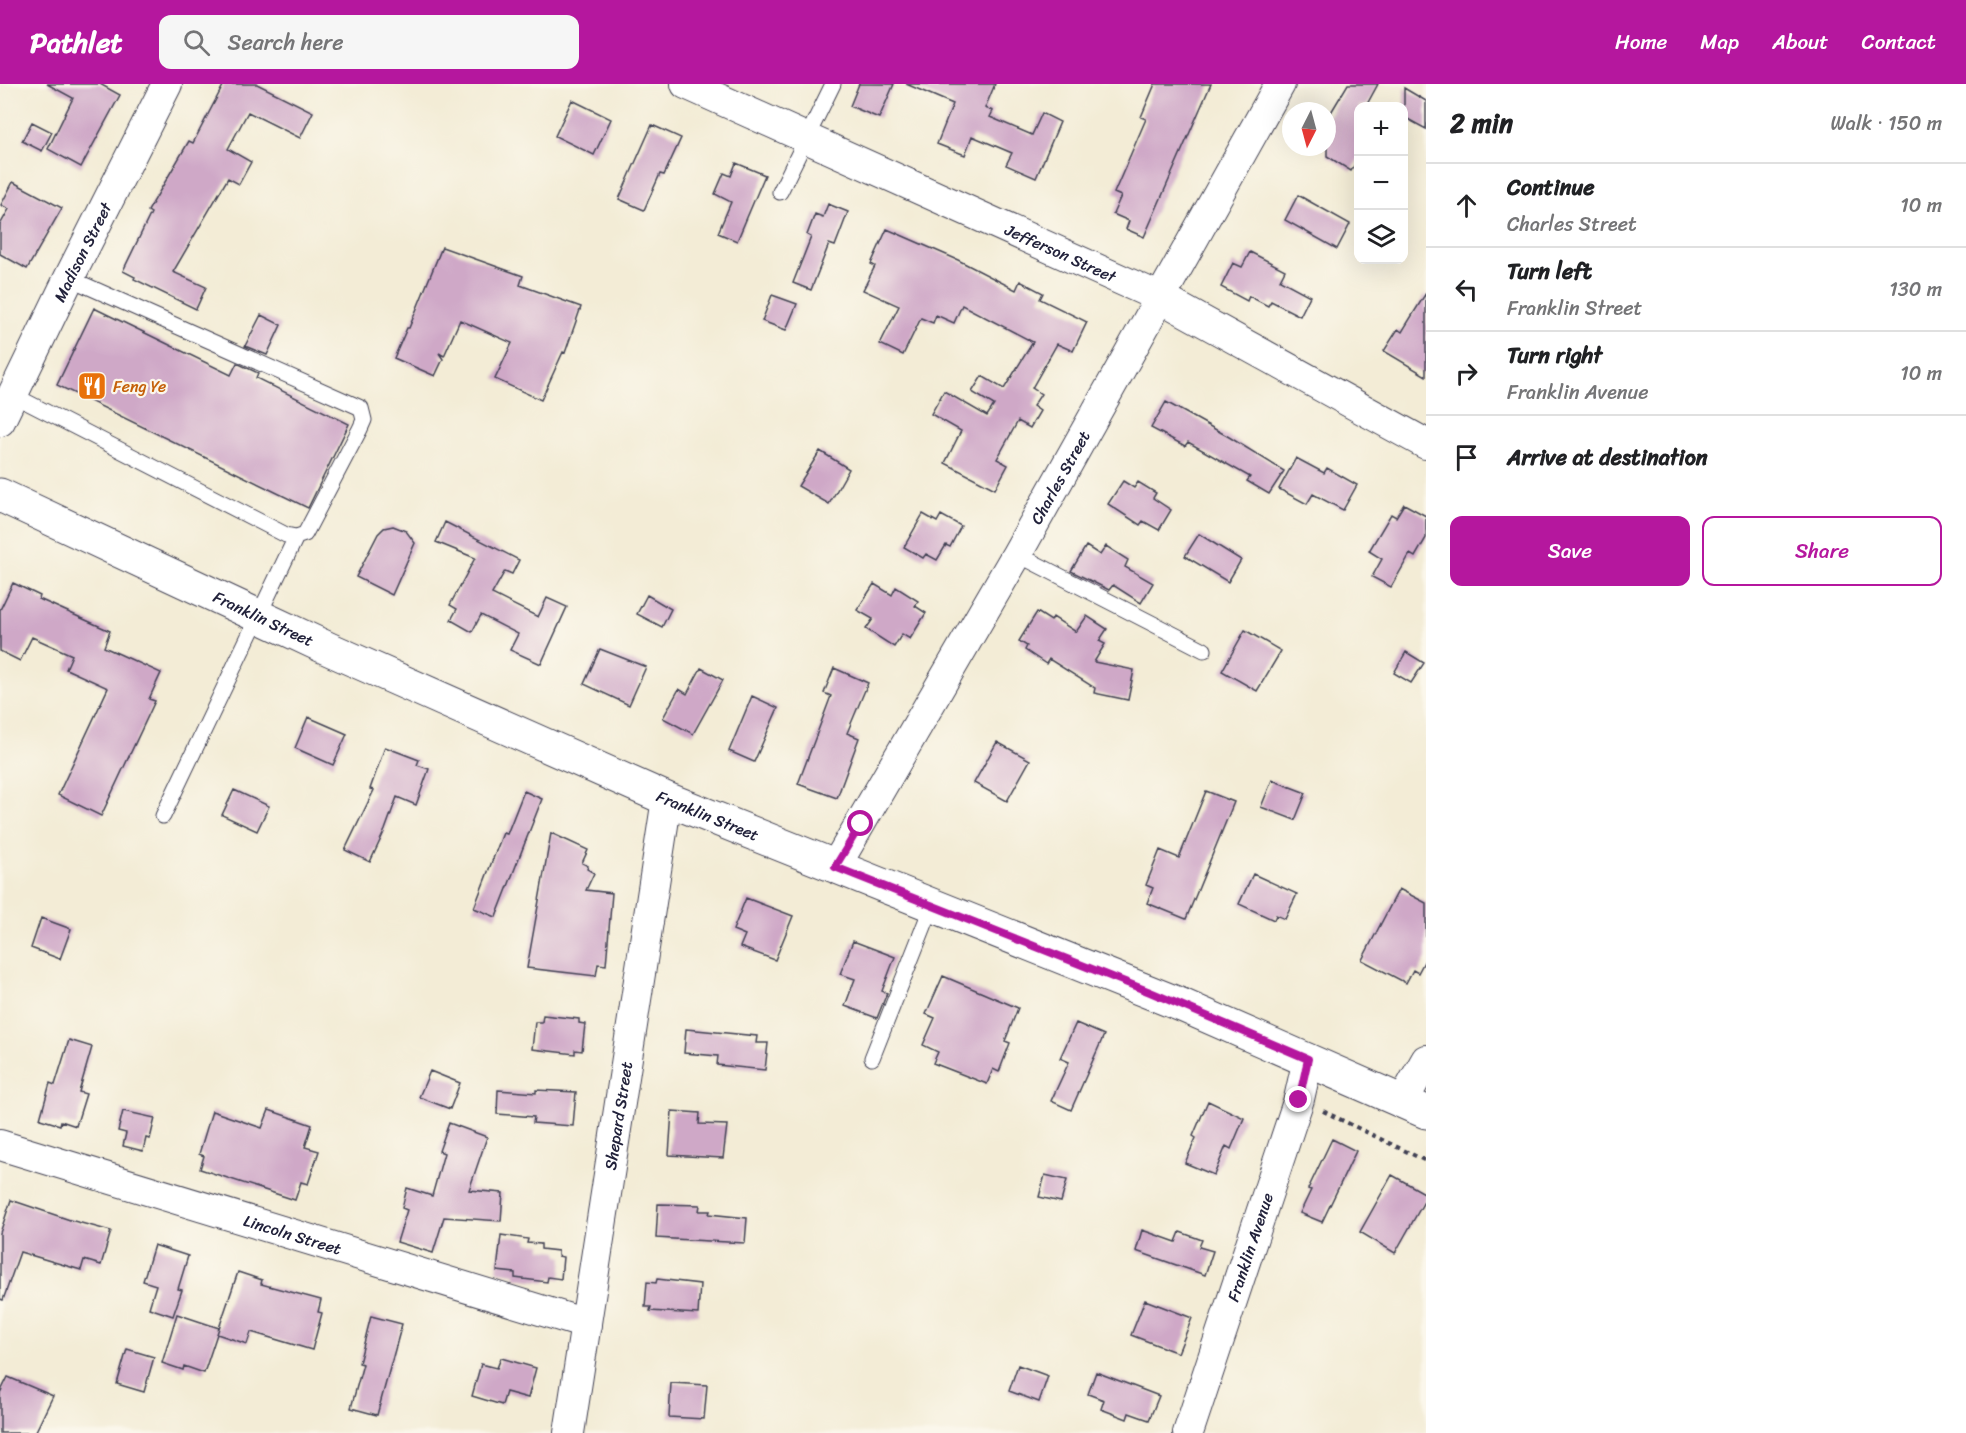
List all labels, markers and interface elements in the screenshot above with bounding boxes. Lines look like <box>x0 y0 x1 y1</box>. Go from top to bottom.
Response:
search box <box>159 15 579 69</box>
text: Pathlet <box>30 18 123 67</box>
text: Search here <box>228 23 343 62</box>
text: Home <box>1615 23 1667 61</box>
text: Map <box>1700 23 1739 61</box>
text: About <box>1772 23 1829 61</box>
text: Contact <box>1862 23 1936 61</box>
icon: search <box>180 26 213 59</box>
text: 2 min <box>1450 100 1513 146</box>
north arrow <box>1282 102 1336 156</box>
map controls <box>1354 102 1408 264</box>
button: + <box>1354 102 1408 156</box>
text: Walk · 150 m <box>1830 106 1942 141</box>
button: − <box>1354 156 1408 210</box>
text: Continue <box>1507 168 1595 207</box>
text: 10 m <box>1900 188 1942 223</box>
icon: ahead <box>1450 189 1483 222</box>
street label: Madison Street <box>45 196 120 307</box>
text: Charles Street <box>1507 207 1637 242</box>
button: layers <box>1354 210 1408 264</box>
street label: Jefferson Street <box>999 215 1122 291</box>
text: Turn left <box>1507 252 1592 291</box>
text: 130 m <box>1889 272 1942 307</box>
icon: left <box>1450 273 1483 306</box>
text: Franklin Street <box>1507 291 1642 326</box>
text: Turn right <box>1507 336 1602 375</box>
text: 10 m <box>1900 356 1942 391</box>
icon: right <box>1450 357 1483 390</box>
restaurant icon: Feng Ye <box>76 370 108 402</box>
place label: Feng Ye <box>113 372 166 401</box>
text: Franklin Avenue <box>1507 375 1649 410</box>
street label: Charles Street <box>1022 425 1098 530</box>
text: Arrive at destination <box>1507 438 1708 477</box>
icon: arrive <box>1450 441 1483 474</box>
button: Save <box>1450 516 1690 586</box>
button: Share <box>1702 516 1942 586</box>
street label: Franklin Street <box>208 582 319 654</box>
street label: Franklin Street <box>652 782 763 849</box>
route start <box>847 810 873 836</box>
street label: Shepard Street <box>595 1059 641 1172</box>
route end <box>1285 1086 1311 1112</box>
street label: Franklin Avenue <box>1218 1189 1281 1305</box>
street label: Lincoln Street <box>240 1206 345 1263</box>

